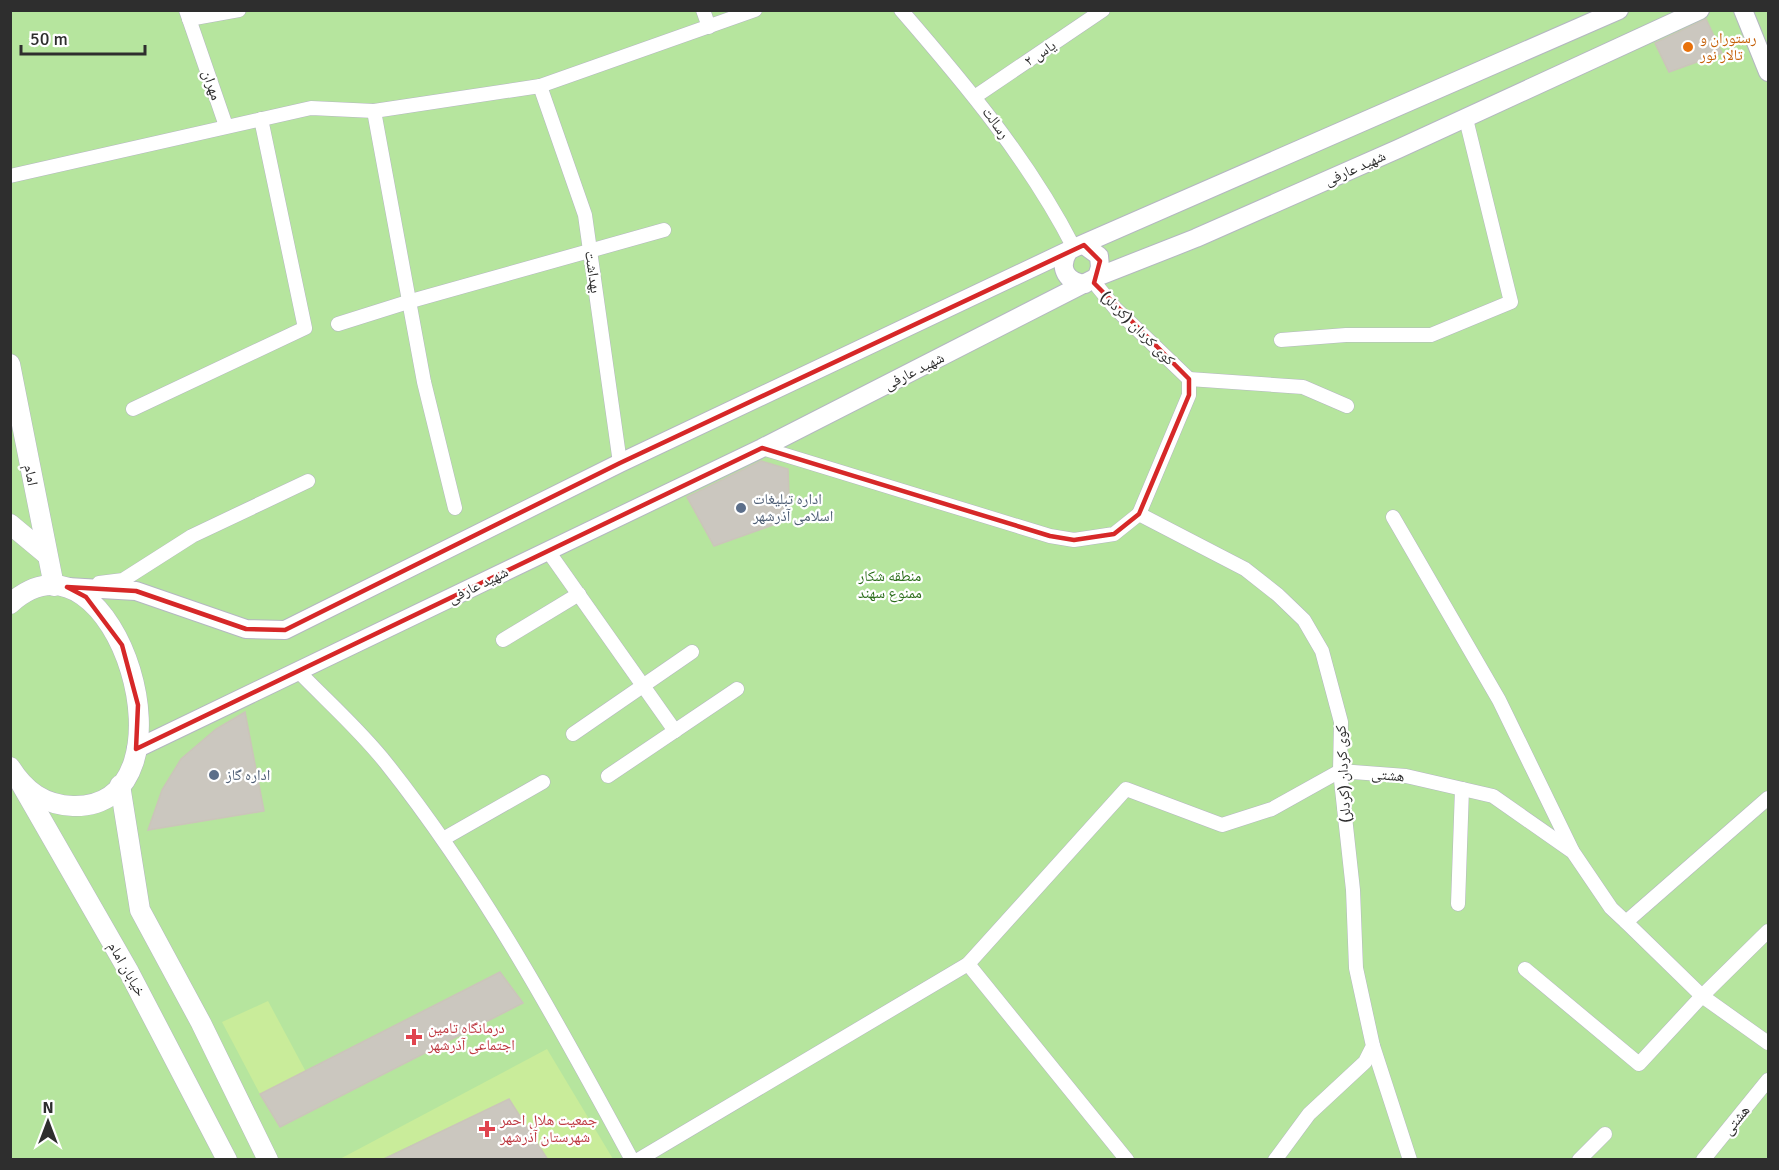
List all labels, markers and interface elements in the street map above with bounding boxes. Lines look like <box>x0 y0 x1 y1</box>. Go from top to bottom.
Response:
scale bar <box>21 18 146 56</box>
text: 50 m <box>30 28 68 50</box>
place label: رستوران و تالار نور <box>1699 29 1757 64</box>
street label: یاس ۲ <box>1021 36 1060 71</box>
marker: رستوران و تالار نور <box>1681 40 1695 54</box>
street label: مهران <box>198 67 226 103</box>
street label: رسالت <box>978 104 1014 143</box>
street label: شهید عارفی <box>1322 146 1389 190</box>
street label: بهداشت <box>581 250 605 294</box>
street label: کوی کردان (کردلر) <box>1096 287 1179 370</box>
street label: شهید عارفی <box>881 348 948 395</box>
street label: امام <box>19 463 42 487</box>
place label: اداره تبلیغات اسلامی آذرشهر <box>752 490 833 526</box>
marker: اداره تبلیغات اسلامی آذرشهر <box>734 501 748 515</box>
street label: شهید عارفی <box>445 563 512 608</box>
park label: منطقه شکار ممنوع سهند <box>858 567 922 603</box>
street label: کوی کردان (کردلر) <box>1331 725 1356 823</box>
street label: هشتی <box>1371 765 1405 786</box>
place label: اداره گاز <box>225 766 270 784</box>
marker: اداره گاز <box>207 768 221 782</box>
street label: خیابان امام <box>103 938 150 1000</box>
place label: درمانگاه تامین اجتماعی آذرشهر <box>427 1019 515 1055</box>
marker: درمانگاه تامین اجتماعی آذرشهر <box>405 1028 423 1046</box>
north arrow <box>18 1092 78 1152</box>
text: N <box>42 1098 54 1118</box>
street label: هشتی <box>1719 1101 1754 1139</box>
place label: جمعیت هلال احمر شهرستان آذرشهر <box>499 1111 598 1147</box>
marker: جمعیت هلال احمر شهرستان آذرشهر <box>478 1120 496 1138</box>

